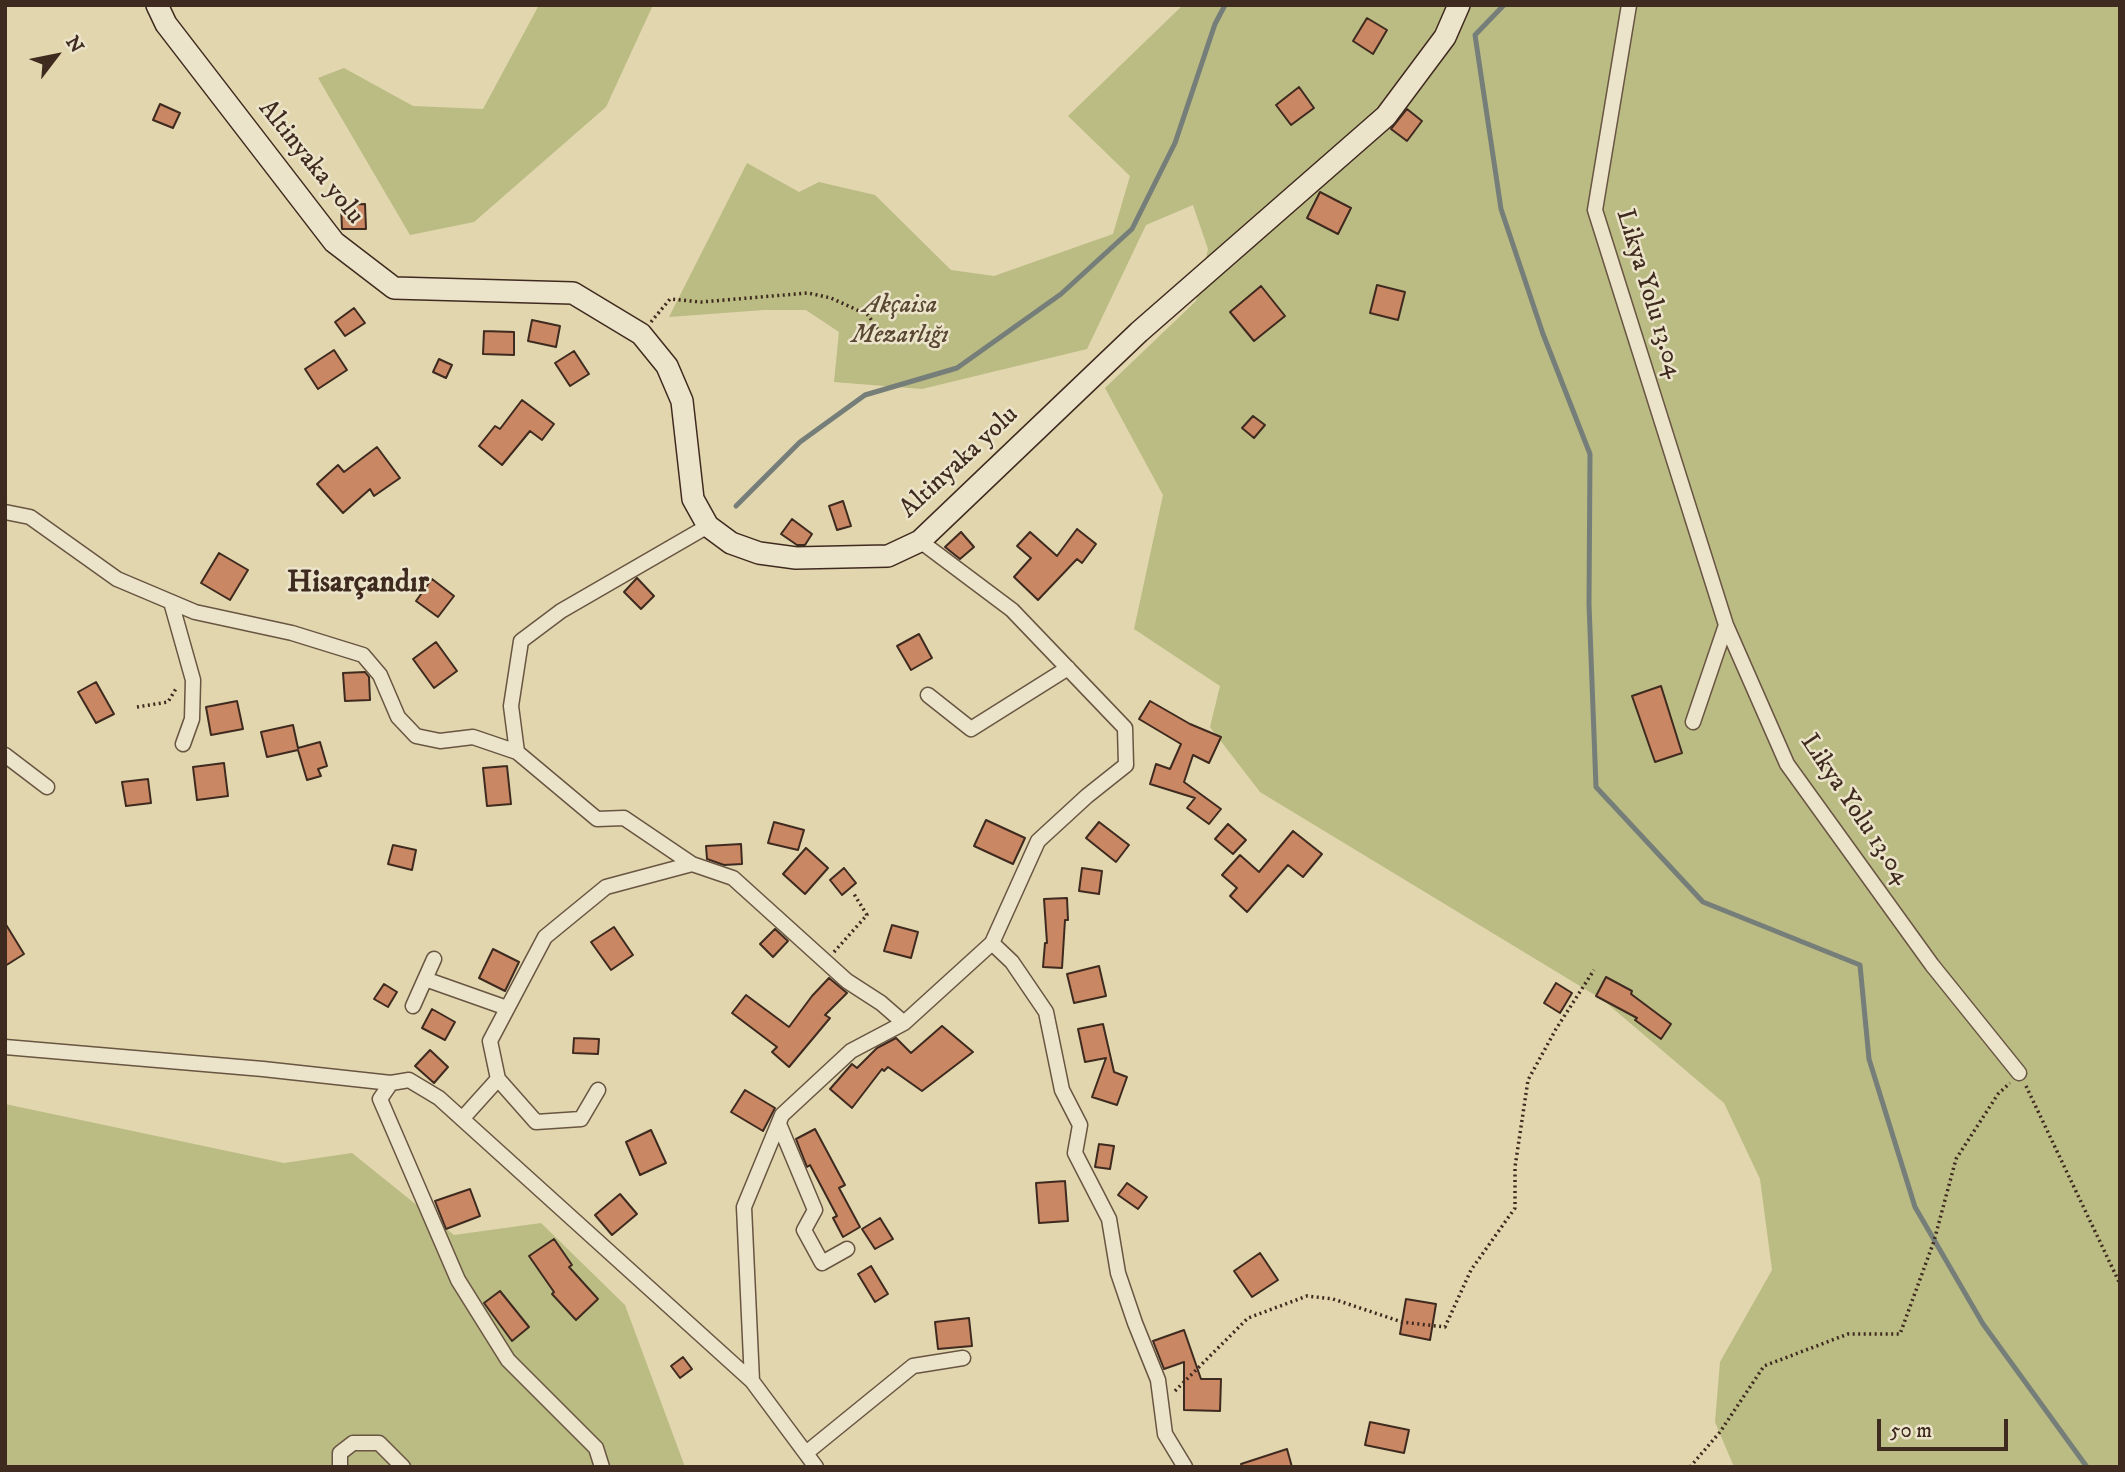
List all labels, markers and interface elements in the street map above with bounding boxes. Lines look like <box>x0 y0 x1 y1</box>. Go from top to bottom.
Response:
north arrow <box>21 21 91 91</box>
text: N <box>60 32 88 57</box>
street label: Altinyaka yolu <box>250 95 370 231</box>
street label: Likya Yolu 13.04 <box>1608 206 1688 382</box>
park label: Akçaisa Mezarlığı <box>851 291 949 352</box>
street label: Altinyaka yolu <box>894 400 1026 526</box>
district label: Hisarçandır <box>287 567 429 603</box>
street label: Likya Yolu 13.04 <box>1792 729 1916 891</box>
scale bar <box>1880 1406 2011 1450</box>
text: 50 m <box>1890 1418 1932 1444</box>

